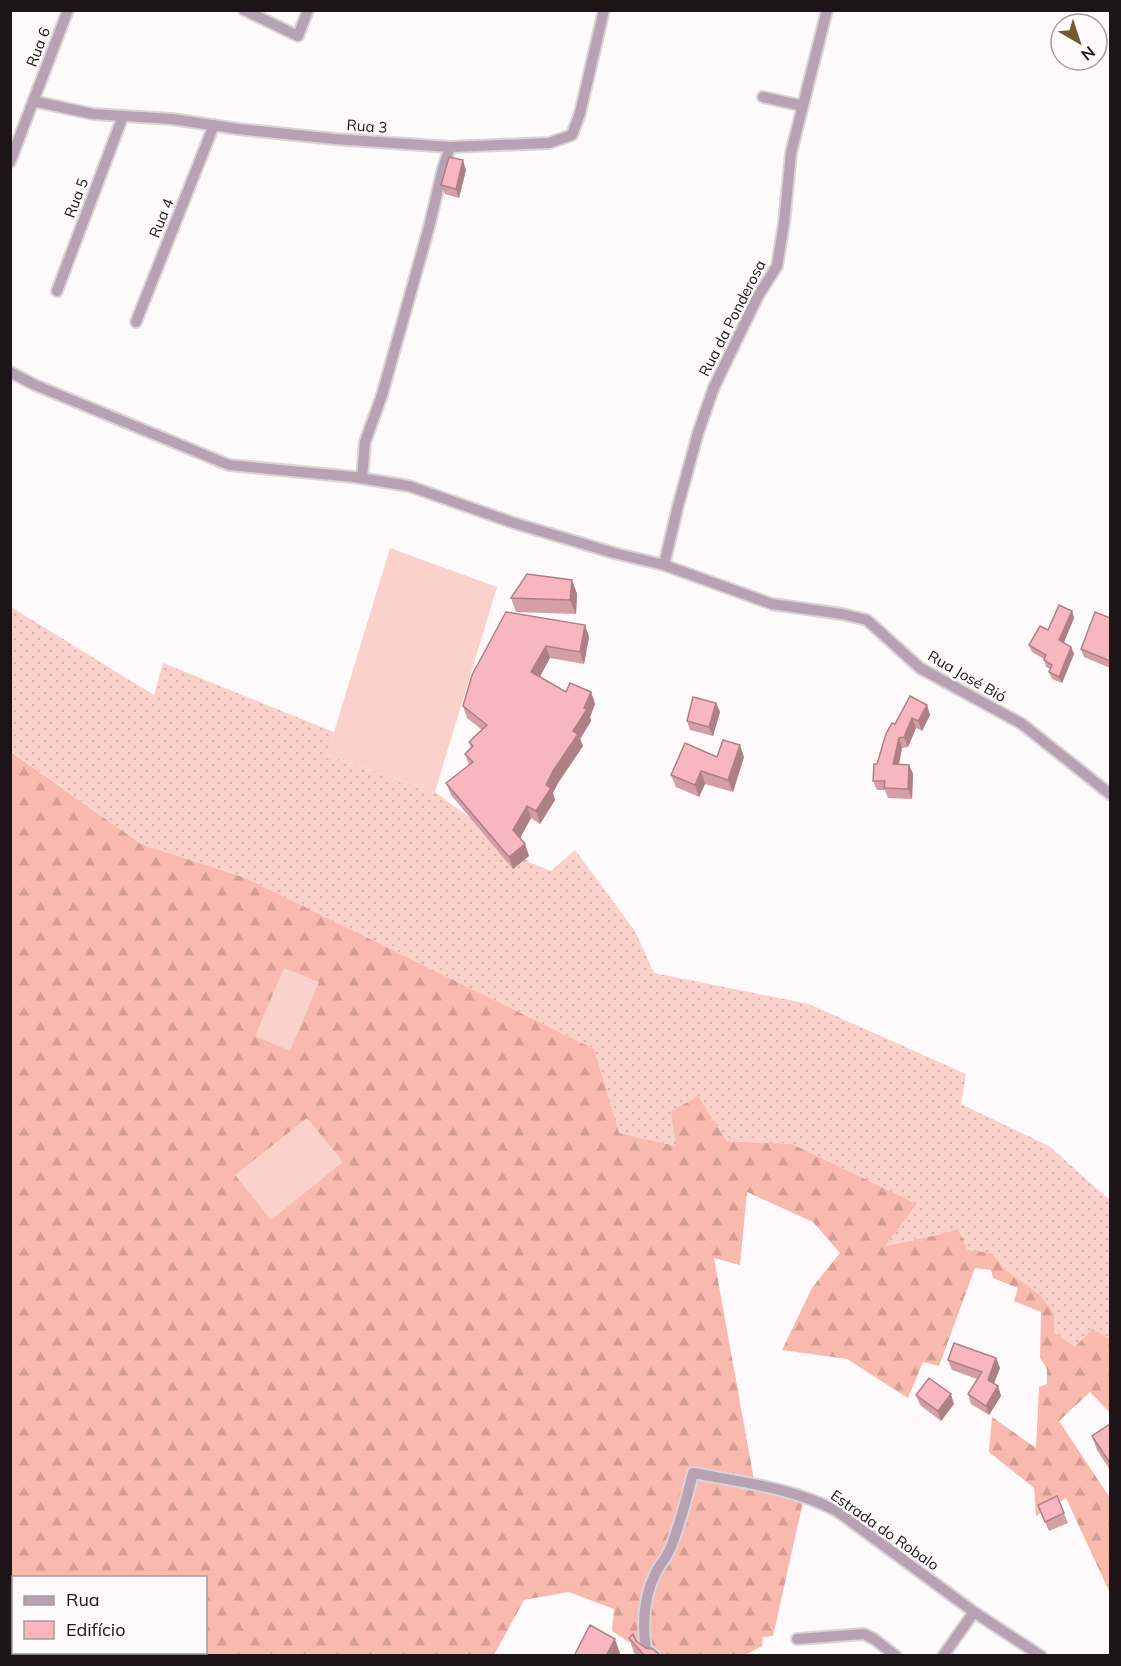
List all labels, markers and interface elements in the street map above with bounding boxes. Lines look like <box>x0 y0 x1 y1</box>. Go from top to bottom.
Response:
north arrow <box>1049 12 1109 72</box>
street label: Rua 6 <box>22 24 54 70</box>
text: N <box>1077 42 1099 65</box>
street label: Rua 3 <box>346 115 388 137</box>
street label: Rua 5 <box>60 175 92 221</box>
street label: Rua 4 <box>145 195 177 241</box>
street label: Rua da Ponderosa <box>694 257 770 379</box>
street label: Rua José Bió <box>924 646 1010 706</box>
street label: Estrada do Robalo <box>827 1486 943 1574</box>
legend <box>12 1576 207 1654</box>
text: Rua <box>66 1588 100 1611</box>
text: Edifício <box>66 1618 125 1641</box>

